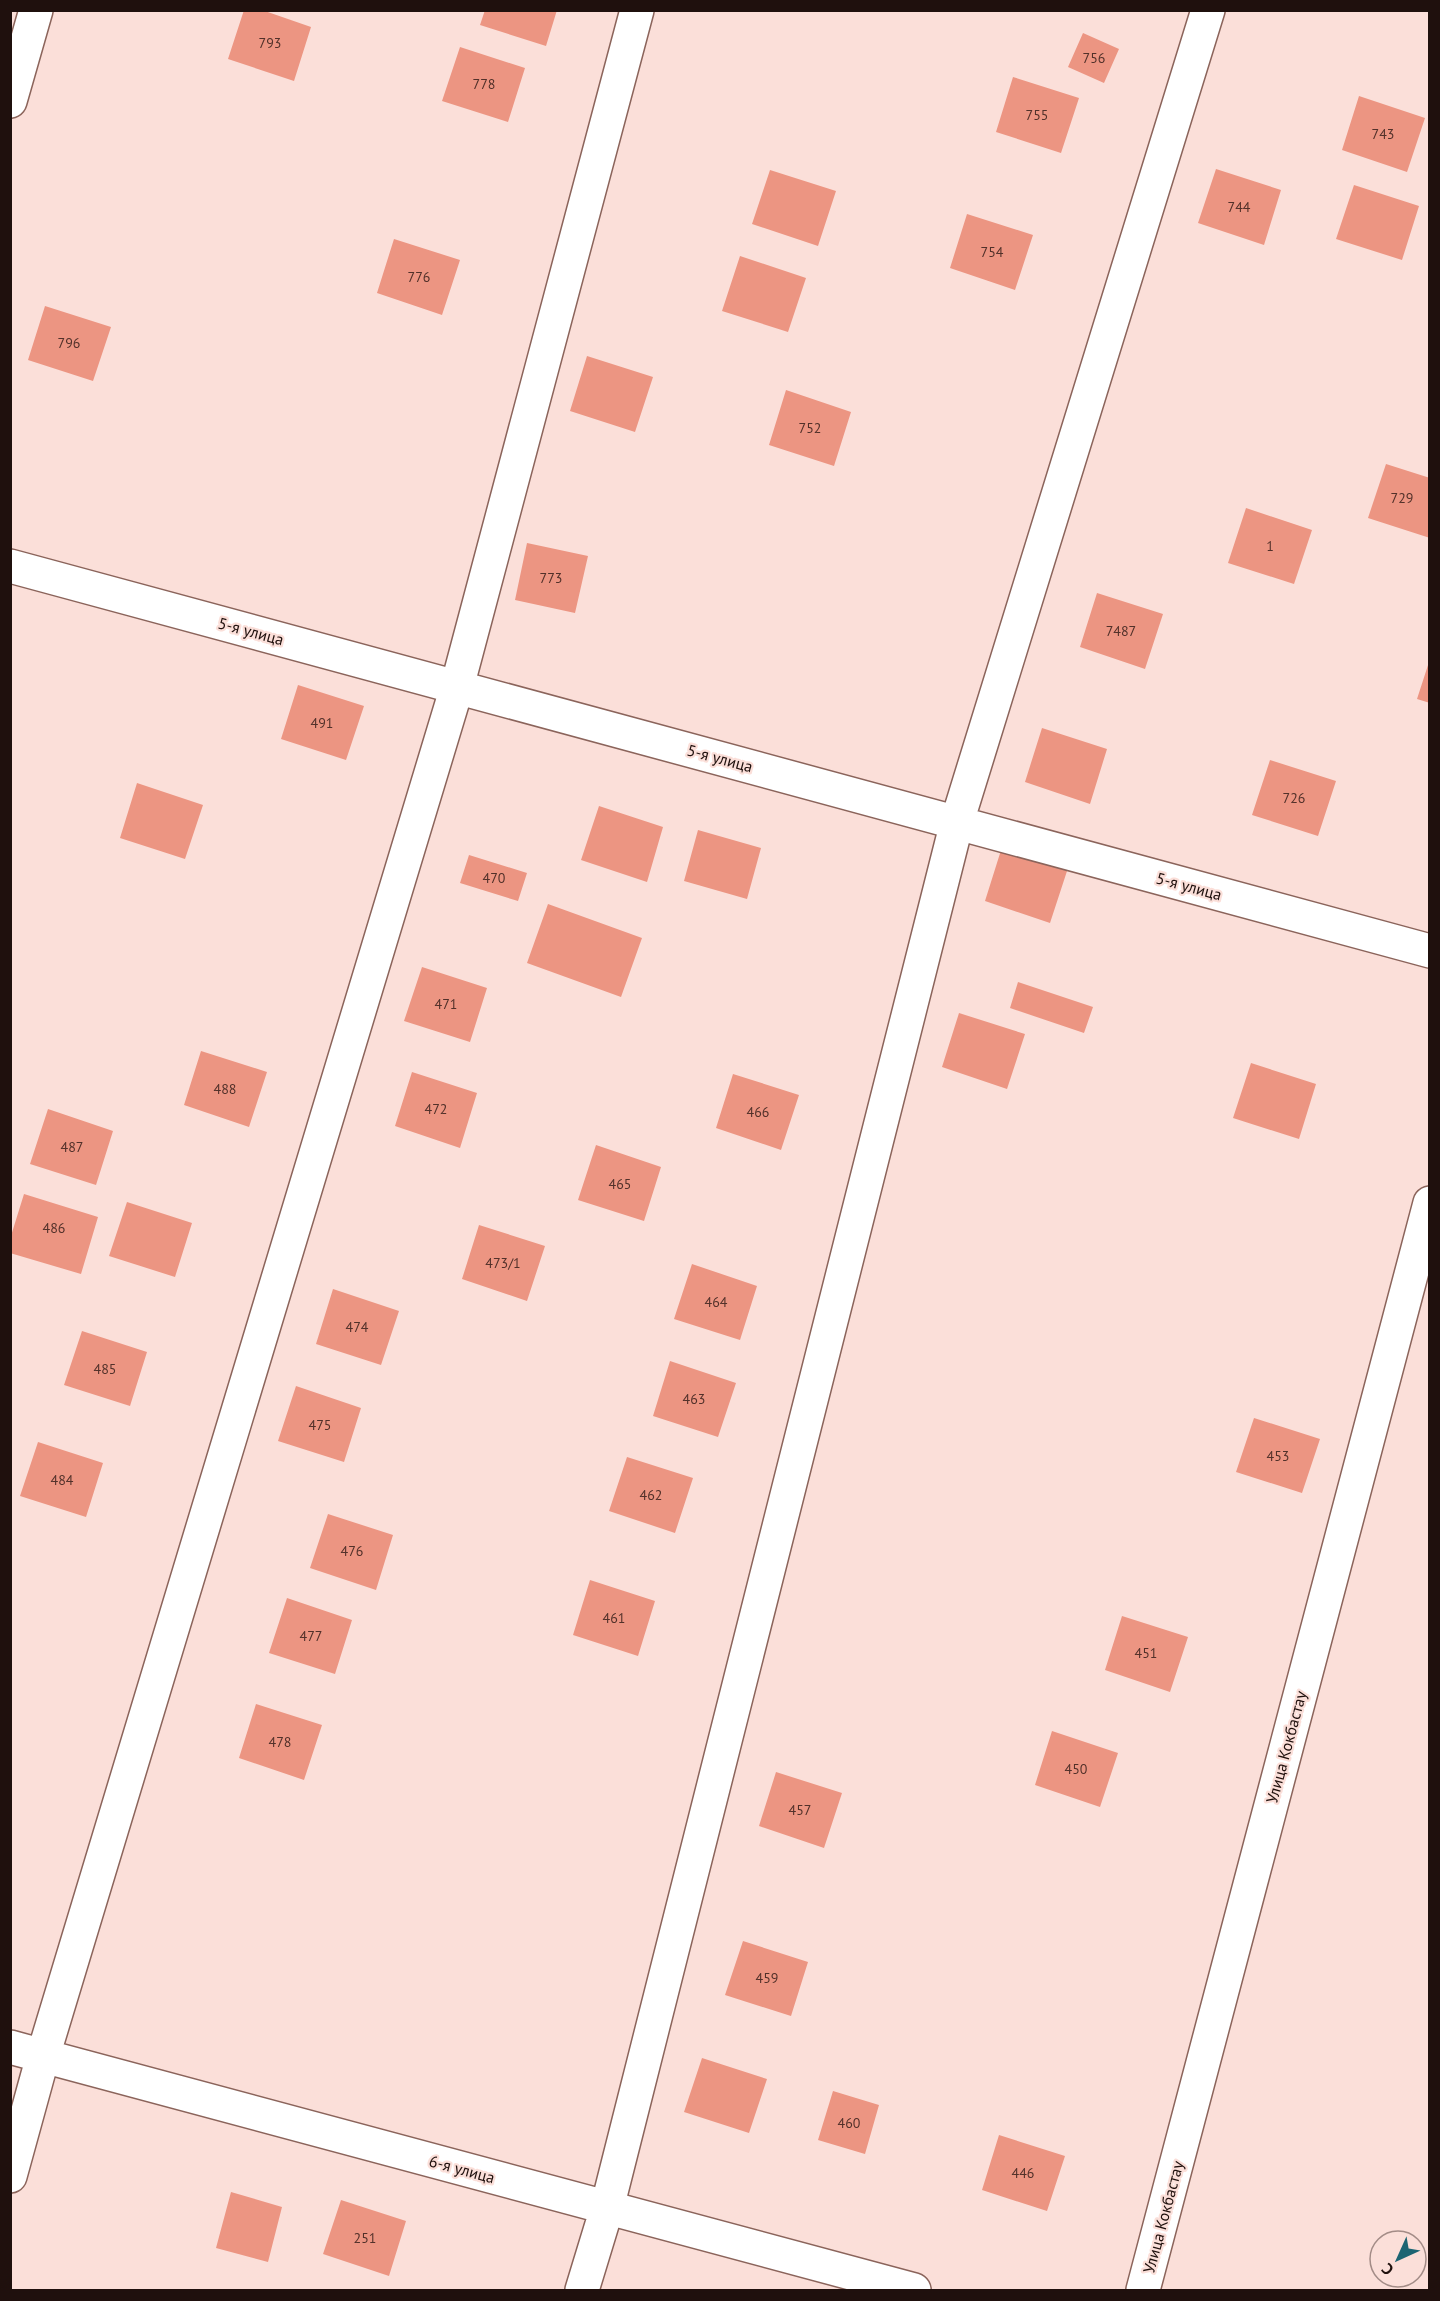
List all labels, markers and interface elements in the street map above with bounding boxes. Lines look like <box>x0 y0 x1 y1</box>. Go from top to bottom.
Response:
house number: 793 <box>259 34 281 52</box>
house number: 756 <box>1083 49 1105 67</box>
house number: 778 <box>473 75 495 93</box>
house number: 755 <box>1026 106 1048 124</box>
house number: 743 <box>1372 125 1394 143</box>
house number: 744 <box>1228 198 1251 216</box>
house number: 754 <box>981 243 1004 261</box>
house number: 776 <box>408 268 430 286</box>
house number: 796 <box>58 334 80 352</box>
house number: 752 <box>799 419 821 437</box>
house number: 729 <box>1391 489 1413 507</box>
house number: 1 <box>1266 537 1274 555</box>
house number: 773 <box>540 569 562 587</box>
street label: 5-я улица <box>216 613 286 649</box>
house number: 7487 <box>1106 622 1136 640</box>
house number: 491 <box>311 714 333 732</box>
street label: 5-я улица <box>685 740 755 776</box>
house number: 726 <box>1283 789 1305 807</box>
street label: 5-я улица <box>1154 868 1224 904</box>
house number: 470 <box>483 869 506 887</box>
house number: 471 <box>435 995 457 1013</box>
house number: 488 <box>214 1080 236 1098</box>
house number: 472 <box>425 1100 447 1118</box>
house number: 466 <box>747 1103 769 1121</box>
house number: 487 <box>61 1138 83 1156</box>
house number: 465 <box>609 1175 631 1193</box>
house number: 486 <box>43 1219 65 1237</box>
house number: 473/1 <box>485 1254 521 1272</box>
house number: 464 <box>705 1293 728 1311</box>
house number: 474 <box>346 1318 369 1336</box>
house number: 485 <box>94 1360 116 1378</box>
house number: 463 <box>683 1390 705 1408</box>
house number: 475 <box>309 1416 331 1434</box>
house number: 453 <box>1267 1447 1289 1465</box>
house number: 484 <box>51 1471 74 1489</box>
house number: 462 <box>640 1486 662 1504</box>
house number: 476 <box>341 1542 363 1560</box>
house number: 461 <box>603 1609 625 1627</box>
house number: 477 <box>300 1627 322 1645</box>
house number: 451 <box>1135 1644 1157 1662</box>
street label: Улица Кокбастау <box>1261 1688 1311 1805</box>
house number: 478 <box>269 1733 291 1751</box>
house number: 450 <box>1065 1760 1088 1778</box>
house number: 457 <box>789 1801 811 1819</box>
house number: 459 <box>756 1969 778 1987</box>
house number: 460 <box>838 2114 861 2132</box>
street label: 6-я улица <box>427 2151 497 2187</box>
street label: Улица Кокбастау <box>1138 2158 1188 2275</box>
house number: 446 <box>1012 2164 1034 2182</box>
house number: 251 <box>354 2229 376 2247</box>
north arrow <box>1368 2229 1428 2289</box>
text: С <box>1377 2259 1398 2280</box>

